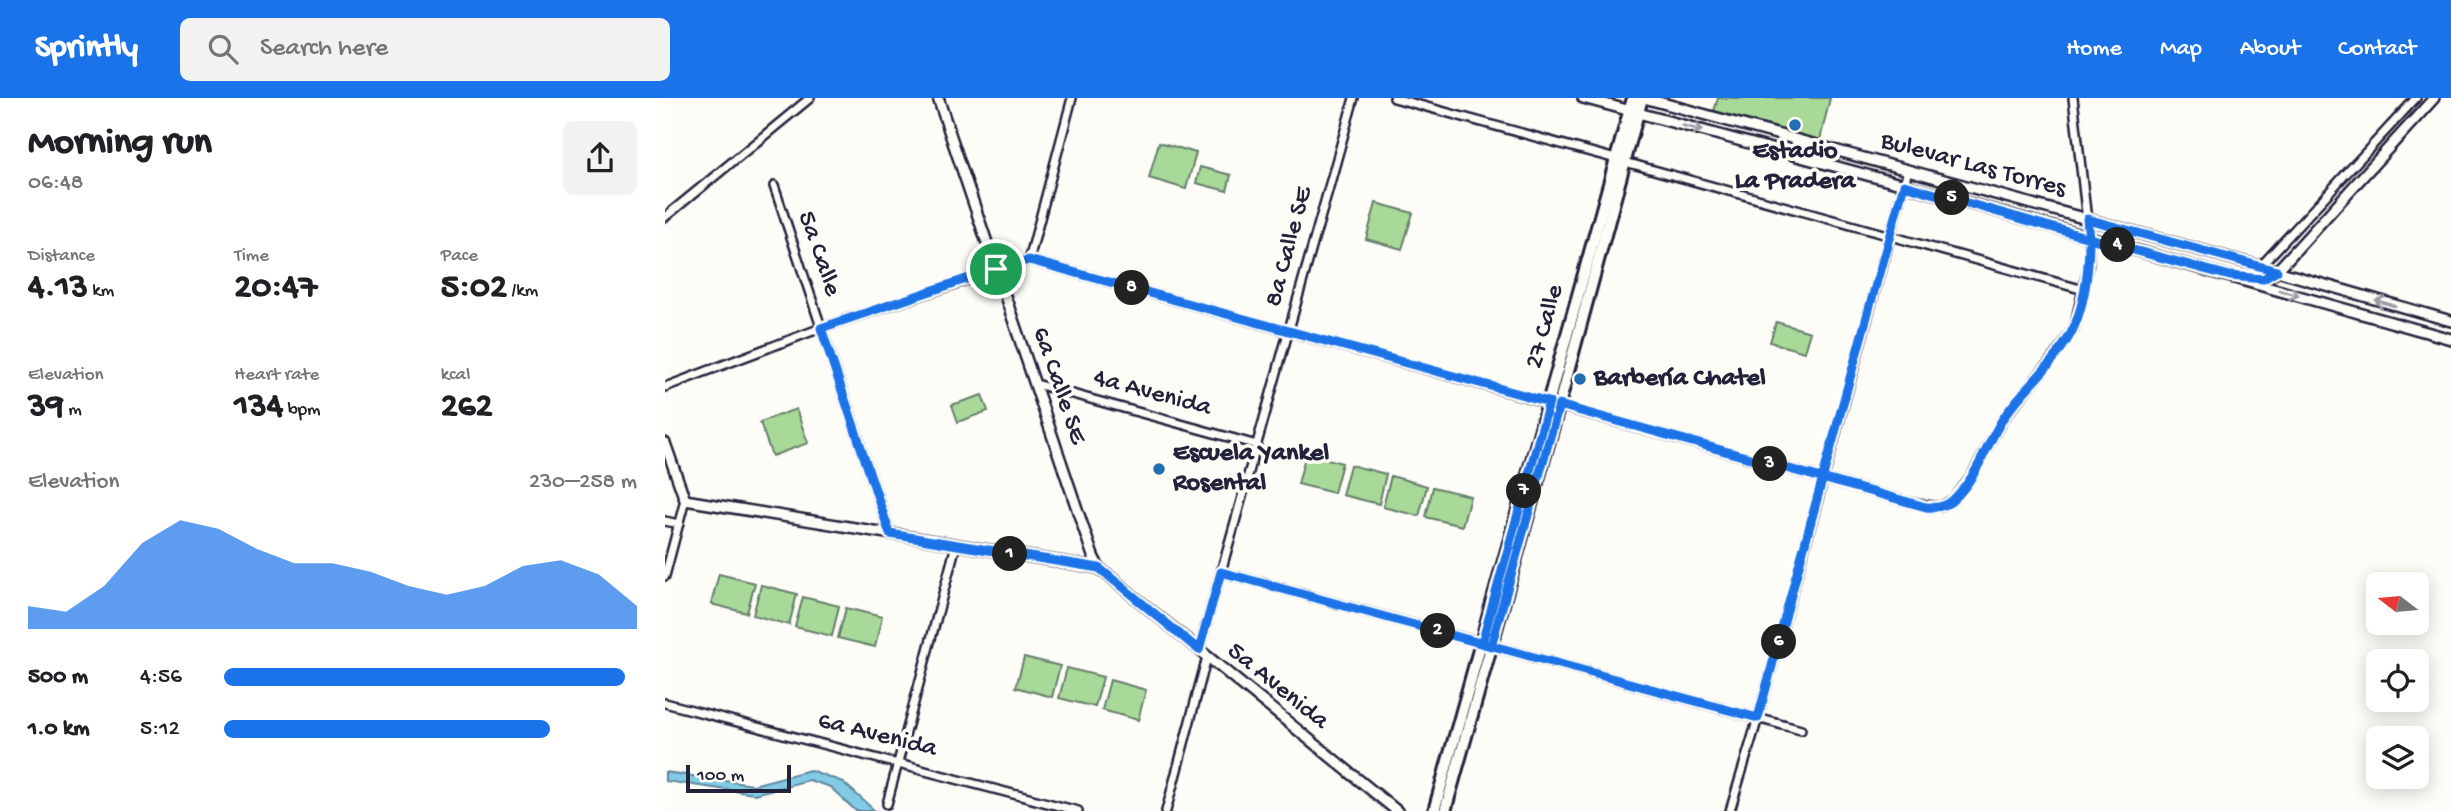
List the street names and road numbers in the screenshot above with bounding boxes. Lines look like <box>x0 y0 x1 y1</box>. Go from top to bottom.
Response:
street label: Bulevar Las Torres <box>1876 126 2070 206</box>
street label: 8a Calle SE <box>1259 183 1321 310</box>
street label: 5a Calle <box>789 208 847 301</box>
street label: 27 Calle <box>1520 281 1572 372</box>
street label: 6a Calle SE <box>1024 323 1093 449</box>
street label: 4a Avenida <box>1090 363 1216 425</box>
street label: 5a Avenida <box>1220 637 1335 738</box>
street label: 6a Avenida <box>814 706 941 766</box>

